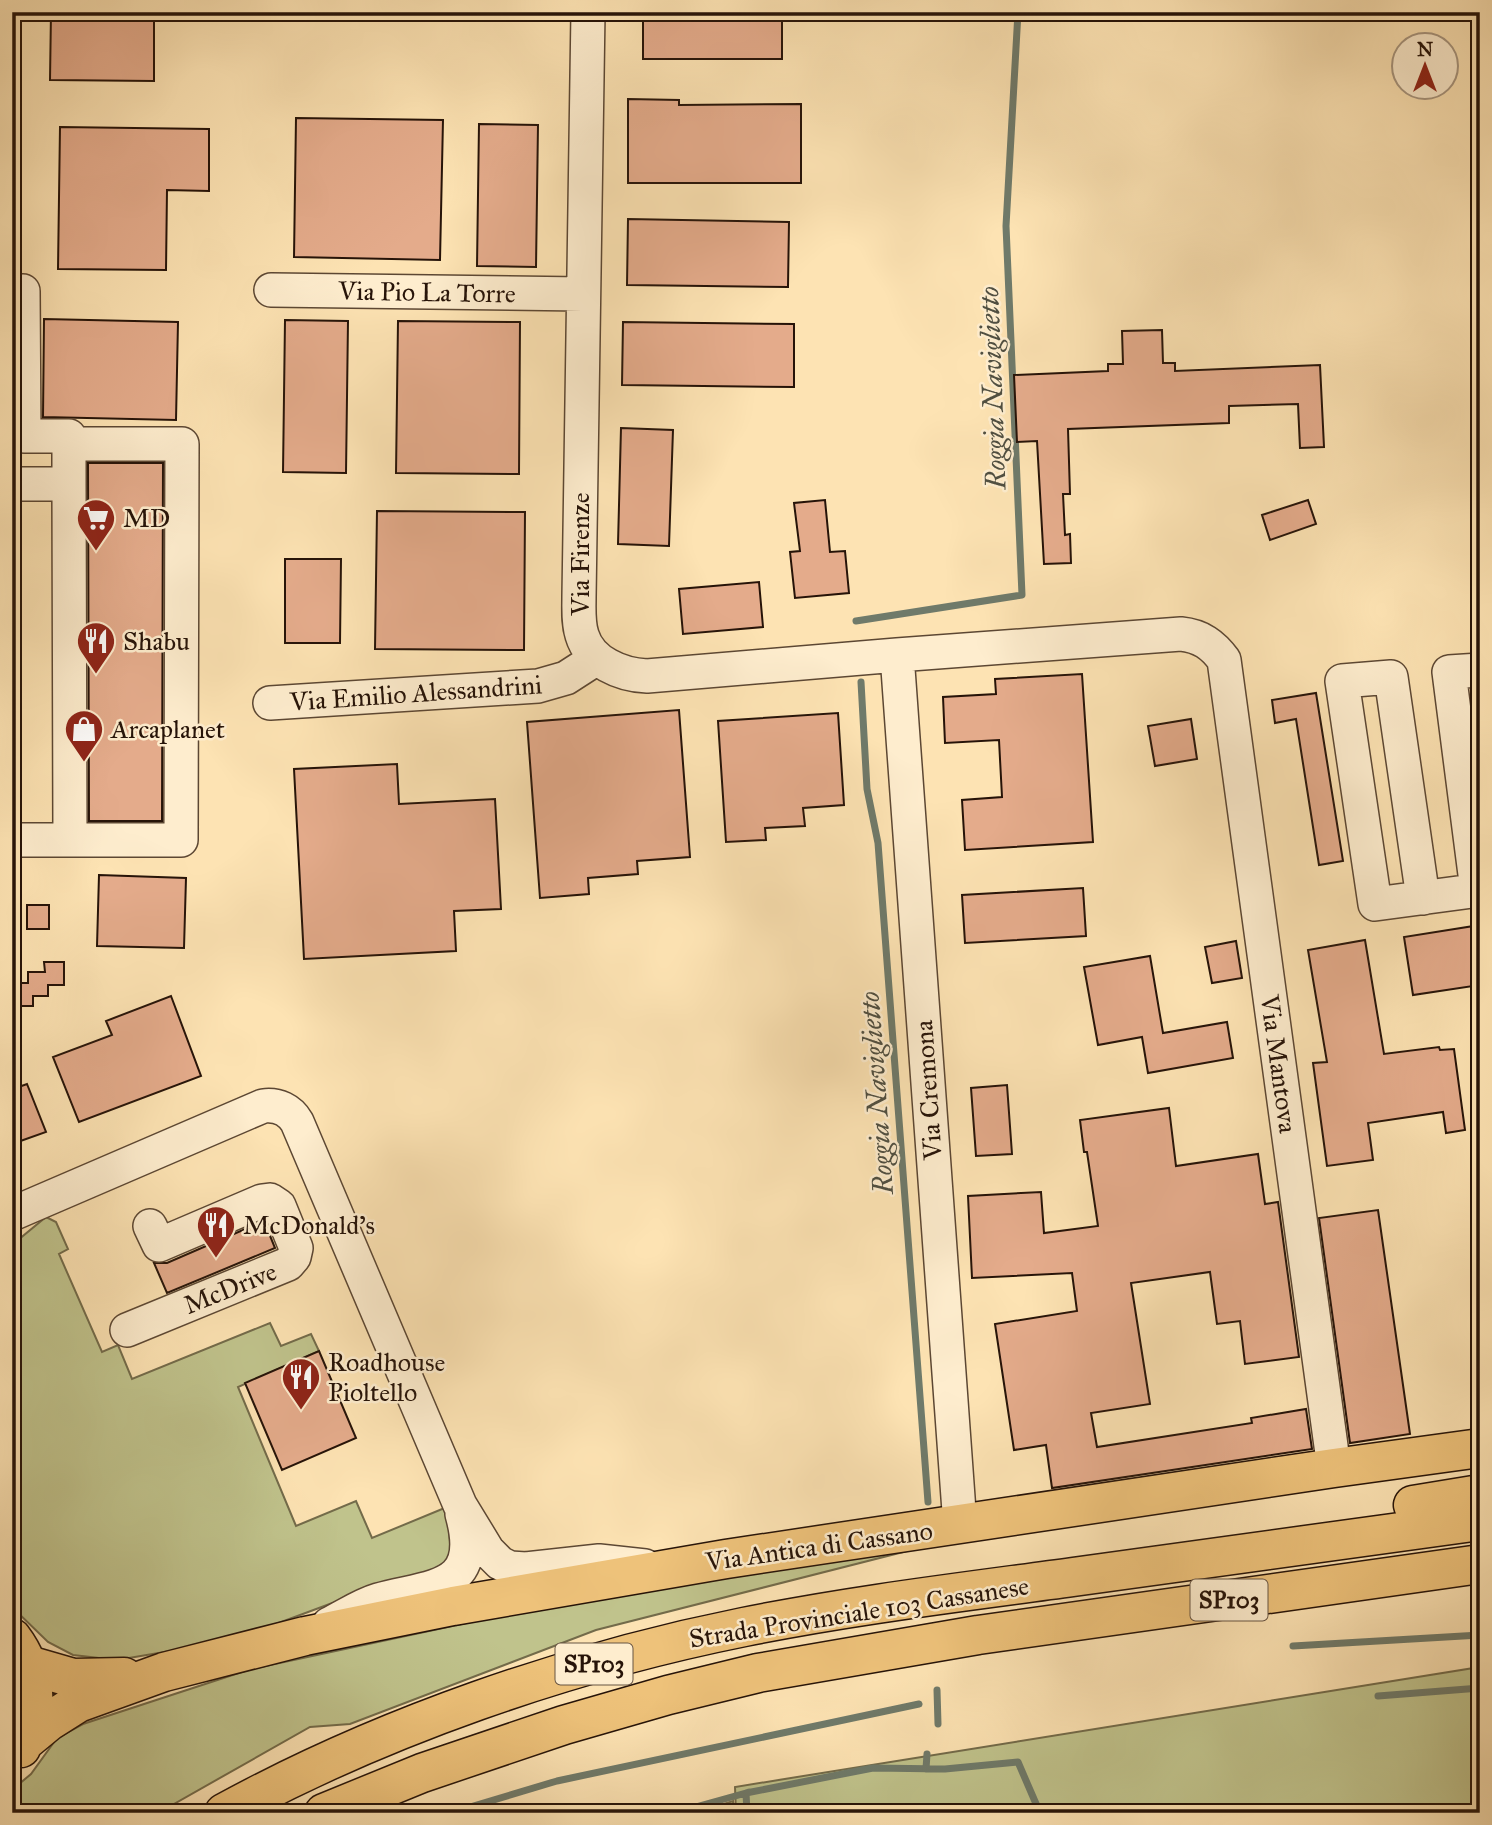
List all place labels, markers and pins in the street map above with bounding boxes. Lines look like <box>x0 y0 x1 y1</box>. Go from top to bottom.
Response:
supermarket icon: MD <box>75 497 117 552</box>
place label: MD <box>123 502 170 534</box>
restaurant icon: Shabu <box>75 620 117 675</box>
place label: Shabu <box>123 625 190 657</box>
shop icon: Arcaplanet <box>63 708 105 763</box>
place label: Arcaplanet <box>110 713 225 745</box>
restaurant icon: McDonald's <box>195 1204 237 1259</box>
place label: McDonald's <box>243 1209 375 1241</box>
place label: Roadhouse Pioltello <box>328 1346 445 1408</box>
restaurant icon: Roadhouse Pioltello <box>280 1356 322 1411</box>

